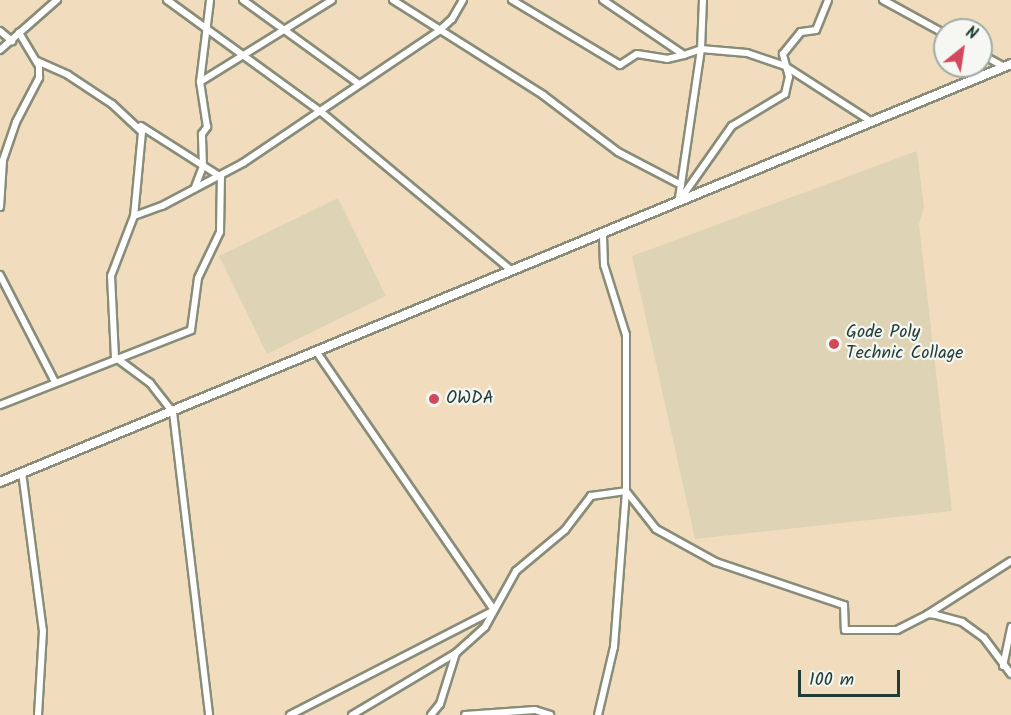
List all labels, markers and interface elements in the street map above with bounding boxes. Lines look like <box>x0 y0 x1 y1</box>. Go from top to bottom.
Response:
north arrow <box>933 18 993 78</box>
text: N <box>961 20 982 47</box>
place label: Gode Poly Technic Collage <box>846 323 963 366</box>
marker: Gode Poly Technic Collage <box>827 337 841 351</box>
place label: OWDA <box>446 388 494 410</box>
marker: OWDA <box>427 392 441 406</box>
scale bar <box>801 658 903 696</box>
text: 100 m <box>809 666 854 695</box>

